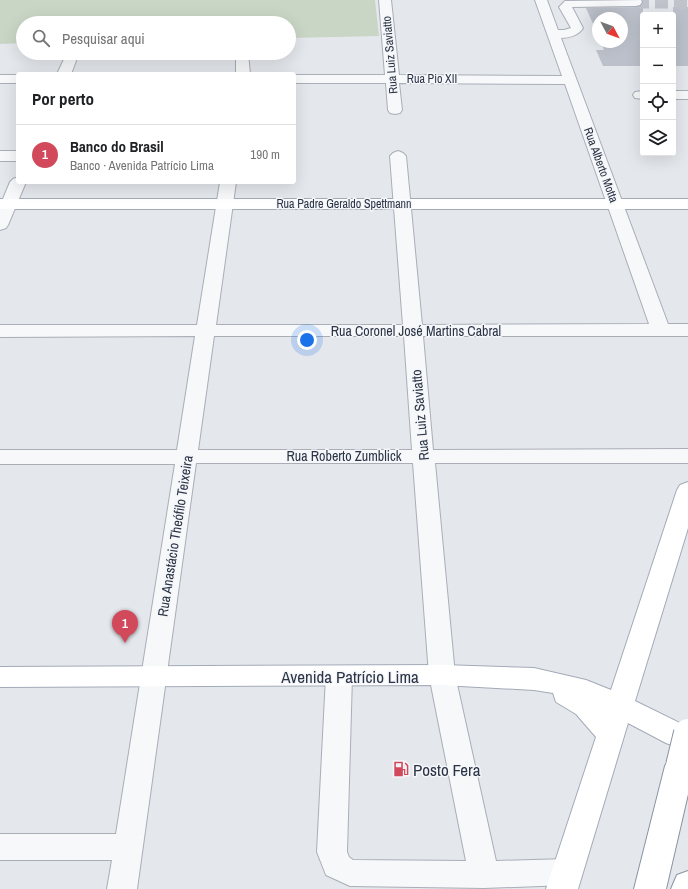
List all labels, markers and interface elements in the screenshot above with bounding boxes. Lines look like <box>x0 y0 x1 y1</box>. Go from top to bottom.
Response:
north arrow <box>592 12 628 48</box>
map controls <box>640 12 676 156</box>
button: + <box>640 12 676 48</box>
street label: Rua Luiz Saviatto <box>379 15 401 95</box>
search box <box>16 16 296 60</box>
icon: search <box>30 27 52 49</box>
text: Pesquisar aqui <box>62 28 145 49</box>
button: − <box>640 48 676 84</box>
street label: Rua Pio XII <box>407 71 457 87</box>
button: locate <box>640 84 676 120</box>
text: Por perto <box>32 87 94 110</box>
button: layers <box>640 120 676 156</box>
street label: Rua Alberto Motta <box>580 125 622 205</box>
text: Banco do Brasil <box>70 136 164 157</box>
text: 1 <box>42 146 48 163</box>
text: 190 m <box>250 146 280 163</box>
text: Banco · Avenida Patrício Lima <box>70 157 214 174</box>
street label: Rua Padre Geraldo Spettmann <box>276 196 412 212</box>
street label: Rua Coronel José Martins Cabral <box>331 322 501 340</box>
your location <box>297 330 317 350</box>
street label: Rua Luiz Saviatto <box>407 369 433 461</box>
street label: Rua Roberto Zumblick <box>287 447 402 465</box>
street label: Rua Anastácio Theófilo Teixeira <box>153 453 197 618</box>
pin: 1 <box>112 610 138 643</box>
street label: Avenida Patrício Lima <box>280 665 419 688</box>
place label: Posto Fera <box>413 758 481 781</box>
fuel station icon: Posto Fera <box>392 760 410 778</box>

